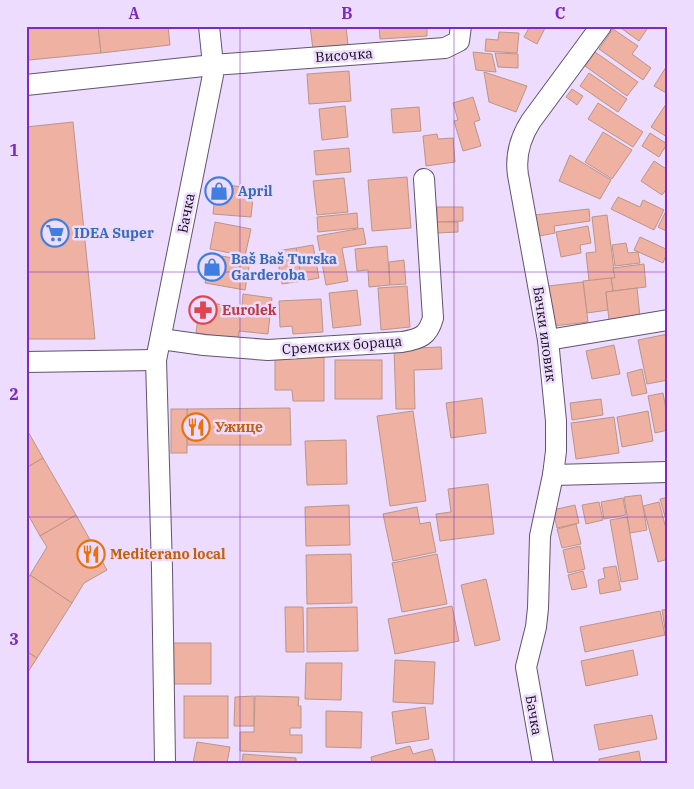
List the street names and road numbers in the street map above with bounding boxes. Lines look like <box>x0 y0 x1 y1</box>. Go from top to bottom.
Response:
street label: Височка <box>314 44 374 66</box>
street label: Бачка <box>173 191 199 234</box>
street label: Бачки иловик <box>529 285 561 383</box>
street label: Сремских бораца <box>281 332 403 358</box>
street label: Бачка <box>522 694 546 737</box>

